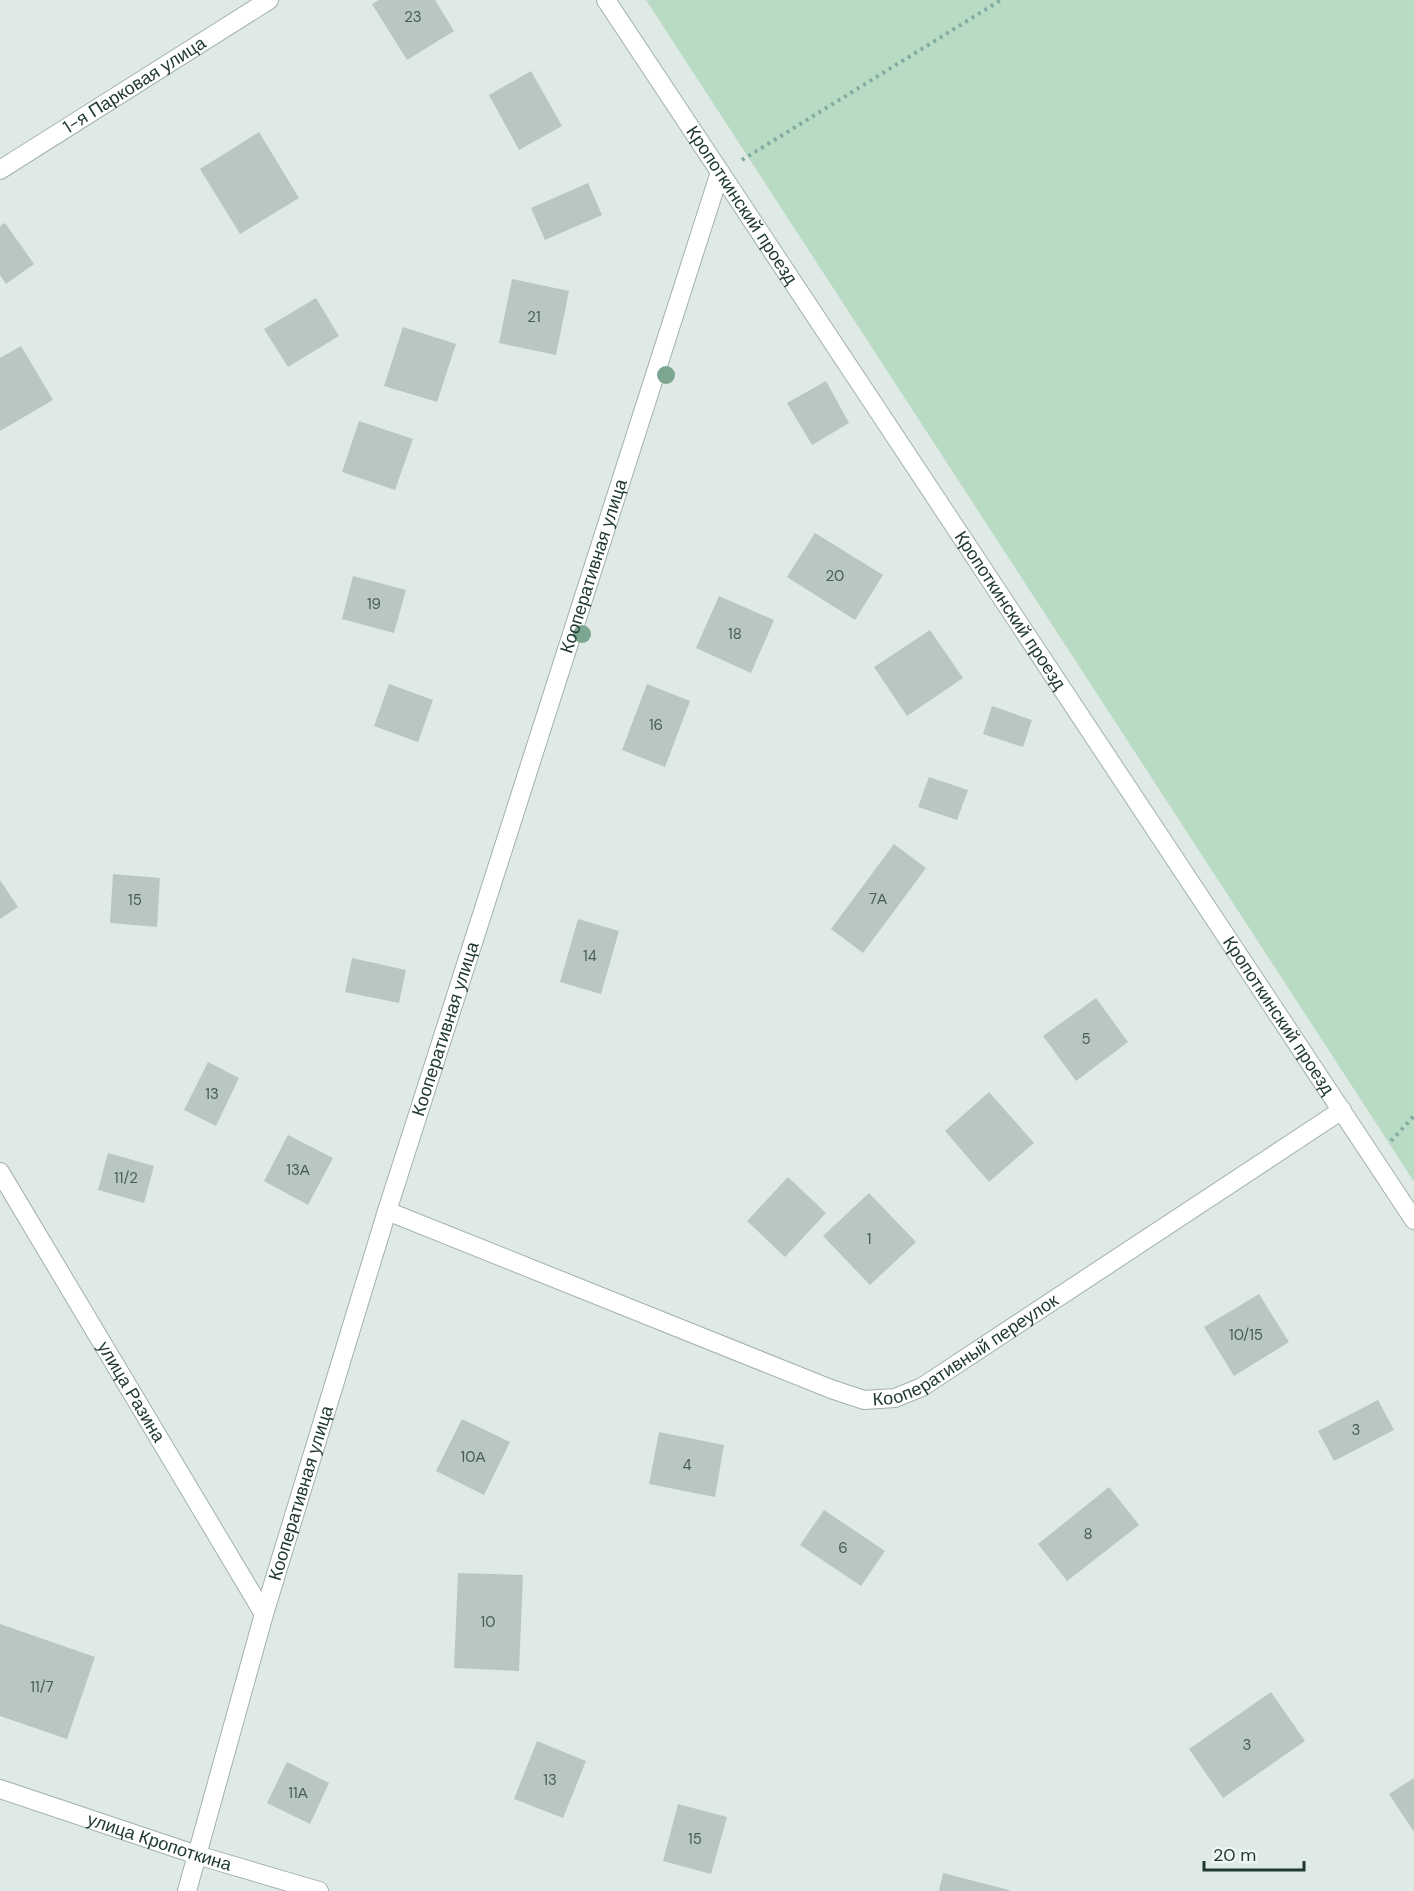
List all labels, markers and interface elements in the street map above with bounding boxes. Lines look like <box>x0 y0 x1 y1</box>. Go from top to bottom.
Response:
house number: 23 <box>404 7 422 27</box>
street label: 1-я Парковая улица <box>58 30 211 139</box>
street label: Кропоткинский проезд <box>681 121 803 290</box>
house number: 21 <box>527 307 541 327</box>
street label: Кооперативная улица <box>554 475 633 656</box>
street label: Кропоткинский проезд <box>949 526 1072 695</box>
house number: 20 <box>826 566 844 586</box>
house number: 19 <box>367 594 381 614</box>
house number: 18 <box>728 624 742 644</box>
house number: 16 <box>649 715 663 735</box>
house number: 7А <box>869 889 887 909</box>
house number: 15 <box>128 890 142 910</box>
street label: Кропоткинский проезд <box>1217 931 1340 1100</box>
street label: Кооперативная улица <box>406 938 485 1119</box>
house number: 14 <box>583 946 597 966</box>
house number: 5 <box>1081 1029 1091 1049</box>
house number: 13 <box>205 1084 219 1104</box>
house number: 13А <box>286 1160 310 1180</box>
house number: 11/2 <box>114 1168 138 1188</box>
house number: 1 <box>867 1229 871 1249</box>
street label: Кооперативный переулок <box>872 1288 1063 1411</box>
house number: 10/15 <box>1229 1325 1263 1345</box>
street label: улица Разина <box>92 1337 171 1448</box>
street label: Кооперативная улица <box>263 1402 339 1583</box>
house number: 3 <box>1352 1420 1360 1440</box>
house number: 10А <box>461 1447 485 1467</box>
house number: 4 <box>682 1455 692 1475</box>
house number: 8 <box>1083 1524 1093 1544</box>
house number: 6 <box>838 1538 848 1558</box>
house number: 10 <box>481 1612 495 1632</box>
house number: 11/7 <box>30 1677 54 1697</box>
house number: 3 <box>1243 1735 1251 1755</box>
house number: 13 <box>543 1770 557 1790</box>
house number: 11А <box>288 1783 308 1803</box>
street label: улица Кропоткина <box>84 1807 235 1877</box>
house number: 15 <box>688 1829 702 1849</box>
scale bar <box>1204 1834 1304 1872</box>
text: 20 m <box>1213 1843 1256 1867</box>

